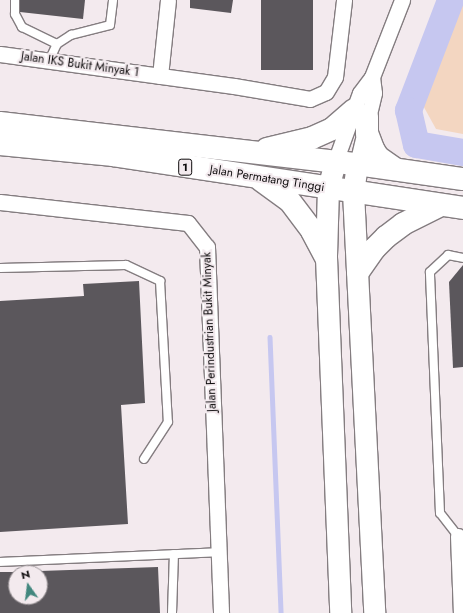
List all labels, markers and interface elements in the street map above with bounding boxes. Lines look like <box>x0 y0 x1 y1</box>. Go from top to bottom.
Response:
street label: Jalan IKS Bukit Minyak 1 <box>20 50 140 80</box>
road number: 1 <box>178 158 192 176</box>
street label: Jalan Permatang Tinggi <box>209 163 325 195</box>
street label: Jalan Perindustrian Bukit Minyak <box>200 252 220 412</box>
north arrow <box>8 565 48 605</box>
text: N <box>19 566 32 583</box>

